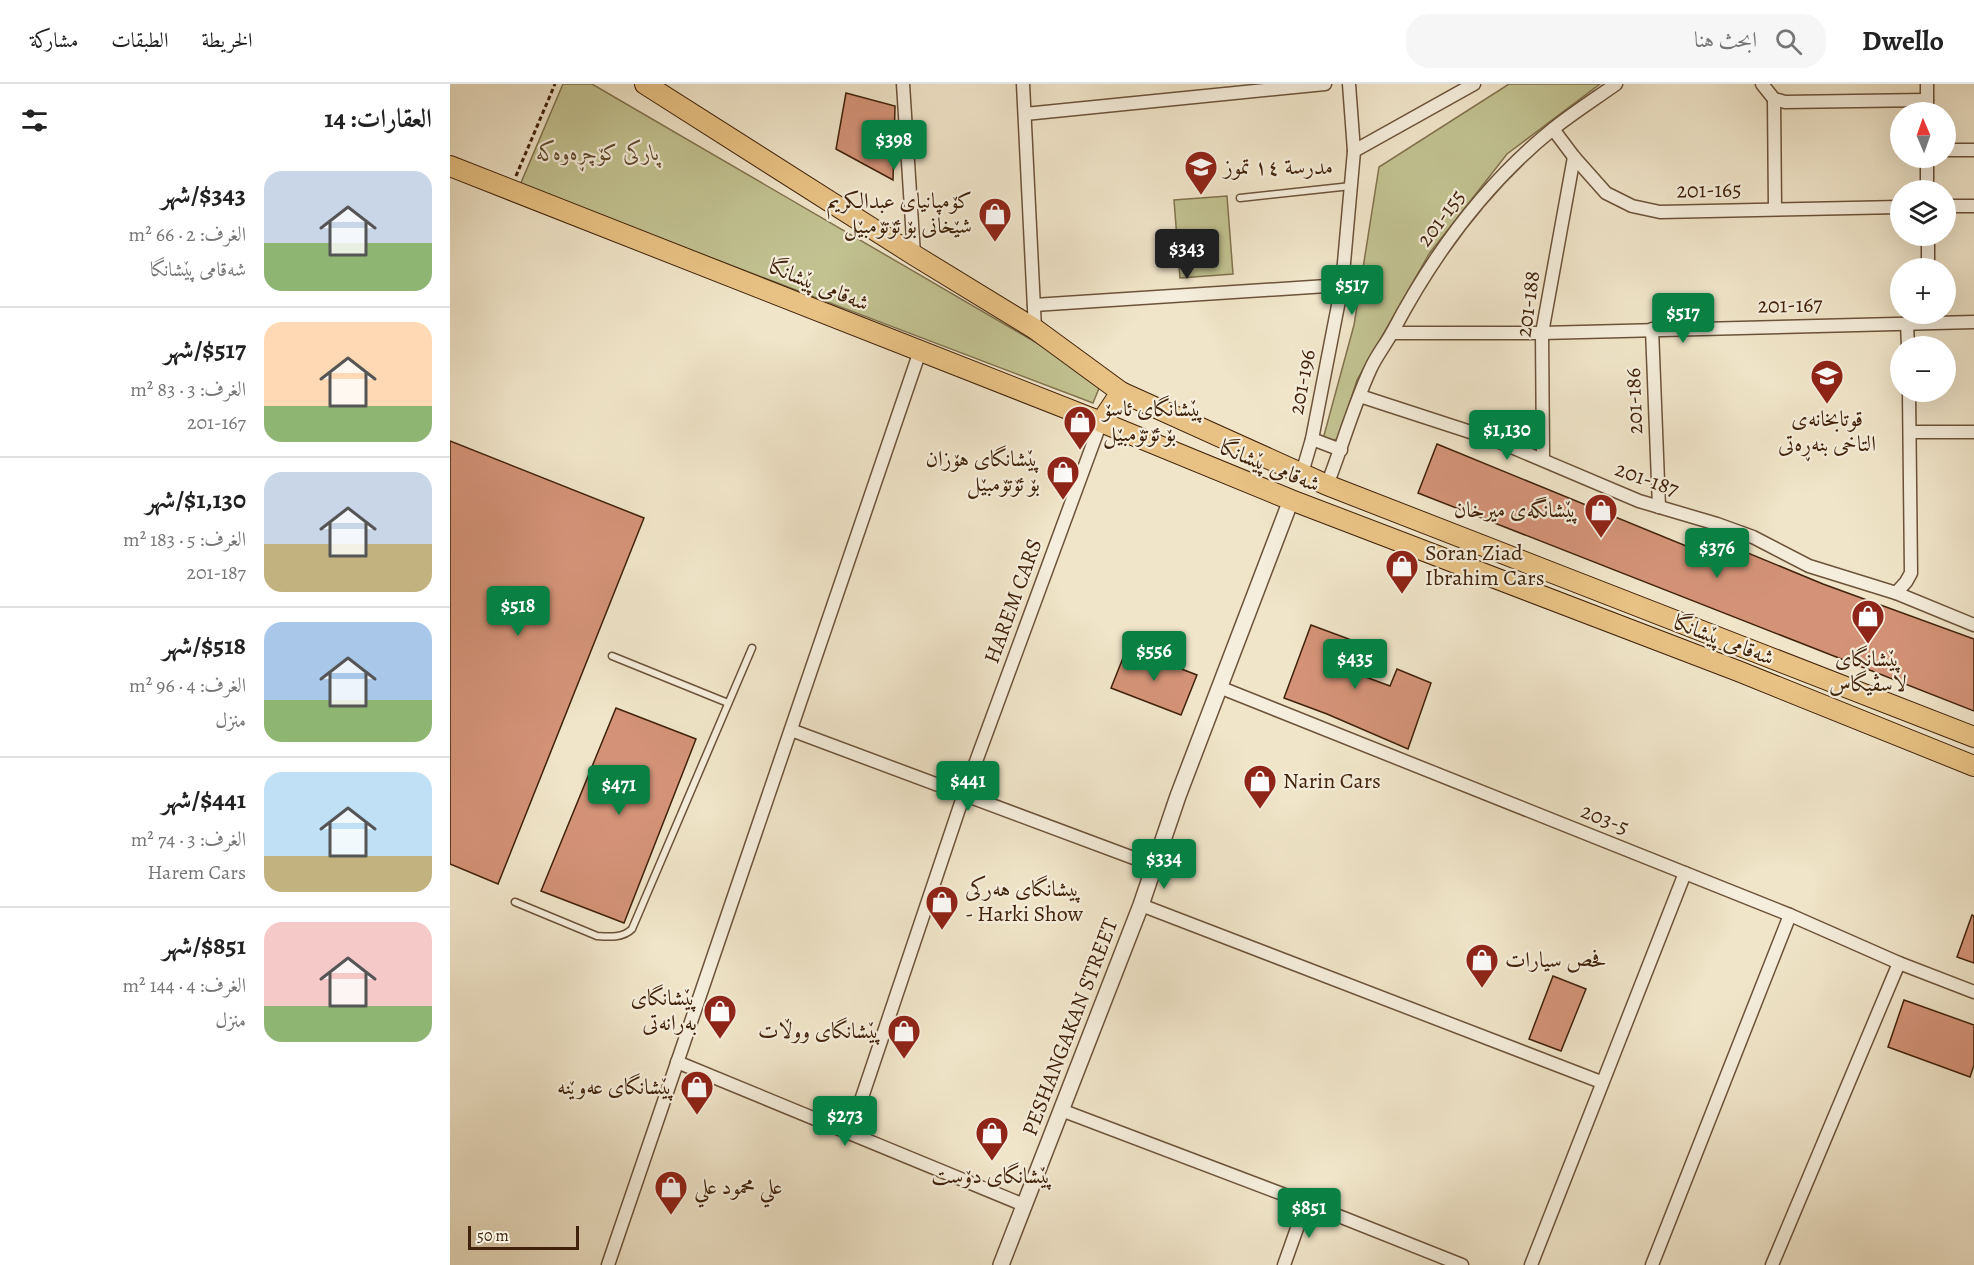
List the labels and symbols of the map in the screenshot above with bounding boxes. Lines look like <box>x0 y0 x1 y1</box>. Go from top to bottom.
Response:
north arrow <box>1890 102 1956 168</box>
pin: $398 <box>858 120 930 171</box>
park label: پارکی کۆچڕەوەکە <box>536 138 662 172</box>
school or university icon: مدرسة ١٤ تموز <box>1183 149 1219 196</box>
place label: مدرسة ١٤ تموز <box>1222 152 1333 182</box>
street label: 201-165 <box>1676 174 1742 206</box>
street label: 201-155 <box>1410 183 1472 253</box>
place label: کۆمپانیای عبدالكريم شێخانی بۆ ئۆتۆمبێل <box>827 186 972 241</box>
shop icon: کۆمپانیای عبدالكريم شێخانی بۆ ئۆتۆمبێل <box>977 196 1013 243</box>
pin: $343 <box>1151 229 1223 280</box>
street label: شەقامی پێشانگا <box>765 251 873 319</box>
pin: $517 <box>1316 265 1388 316</box>
street label: 201-188 <box>1508 269 1548 339</box>
street label: 201-167 <box>1757 289 1824 321</box>
pin: $517 <box>1647 293 1719 344</box>
street label: 201-196 <box>1281 347 1323 417</box>
school or university icon: قوتابخانەی التاخی بنەڕەتی <box>1809 358 1845 405</box>
street label: 201-186 <box>1618 367 1650 435</box>
place label: پێشانگای ئاسۆ بۆ ئۆتۆمبێل <box>1101 394 1203 449</box>
shop icon: پێشانگای ئاسۆ بۆ ئۆتۆمبێل <box>1062 404 1098 451</box>
place label: قوتابخانەی التاخی بنەڕەتی <box>1778 404 1876 462</box>
pin: $1,130 <box>1458 410 1556 461</box>
street label: شەقامی پێشانگا <box>1216 432 1324 500</box>
place label: پێشانگای هۆزان بۆ ئۆتۆمبێل <box>925 444 1040 499</box>
shop icon: پێشانگای هۆزان بۆ ئۆتۆمبێل <box>1045 454 1081 501</box>
street label: 201-187 <box>1611 454 1684 505</box>
shop icon: پێشانگەی میرخان <box>1583 492 1619 539</box>
place label: پێشانگەی میرخان <box>1454 495 1578 525</box>
pin: $376 <box>1681 528 1753 579</box>
street label: HAREM CARS <box>977 535 1049 667</box>
place label: Soran Ziad Ibrahim Cars <box>1425 538 1544 593</box>
shop icon: Soran Ziad Ibrahim Cars <box>1384 548 1420 595</box>
pin: $518 <box>482 586 554 637</box>
shop icon: پێشانگای لاسڤیگاس <box>1850 598 1886 645</box>
street label: شەقامی پێشانگا <box>1669 607 1779 673</box>
pin: $556 <box>1118 631 1190 682</box>
pin: $435 <box>1319 639 1391 690</box>
place label: پێشانگای لاسڤیگاس <box>1829 644 1907 699</box>
pin: $441 <box>932 761 1004 812</box>
shop icon: Narin Cars <box>1242 763 1278 810</box>
pin: $471 <box>583 765 655 816</box>
place label: Narin Cars <box>1283 766 1381 796</box>
street label: 203-5 <box>1577 796 1633 842</box>
pin: $334 <box>1128 839 1200 890</box>
place label: پیشانگای هەرکی - Harki Show <box>965 874 1083 929</box>
shop icon: پیشانگای هەرکی - Harki Show <box>924 884 960 931</box>
street label: PESHANGAKAN STREET <box>1015 914 1125 1140</box>
shop icon: فحص سيارات <box>1464 942 1500 989</box>
place label: فحص سيارات <box>1505 945 1607 975</box>
place label: پێشانگای بەرانەتی <box>630 983 697 1038</box>
shop icon: پێشانگای بەرانەتی <box>702 993 738 1040</box>
shop icon: پێشانگای ووڵات <box>886 1013 922 1060</box>
place label: پێشانگای ووڵات <box>758 1016 881 1046</box>
shop icon: پێشانگای عەوێنە <box>679 1069 715 1116</box>
place label: پێشانگای عەوێنە <box>557 1072 674 1102</box>
pin: $273 <box>809 1096 881 1147</box>
shop icon: پێشانگای دۆست <box>974 1115 1010 1162</box>
place label: پێشانگای دۆست <box>931 1161 1053 1191</box>
shop icon: علي محمود علي <box>653 1169 689 1216</box>
place label: علي محمود علي <box>694 1172 783 1208</box>
pin: $851 <box>1273 1188 1345 1239</box>
scale bar <box>468 1223 579 1250</box>

